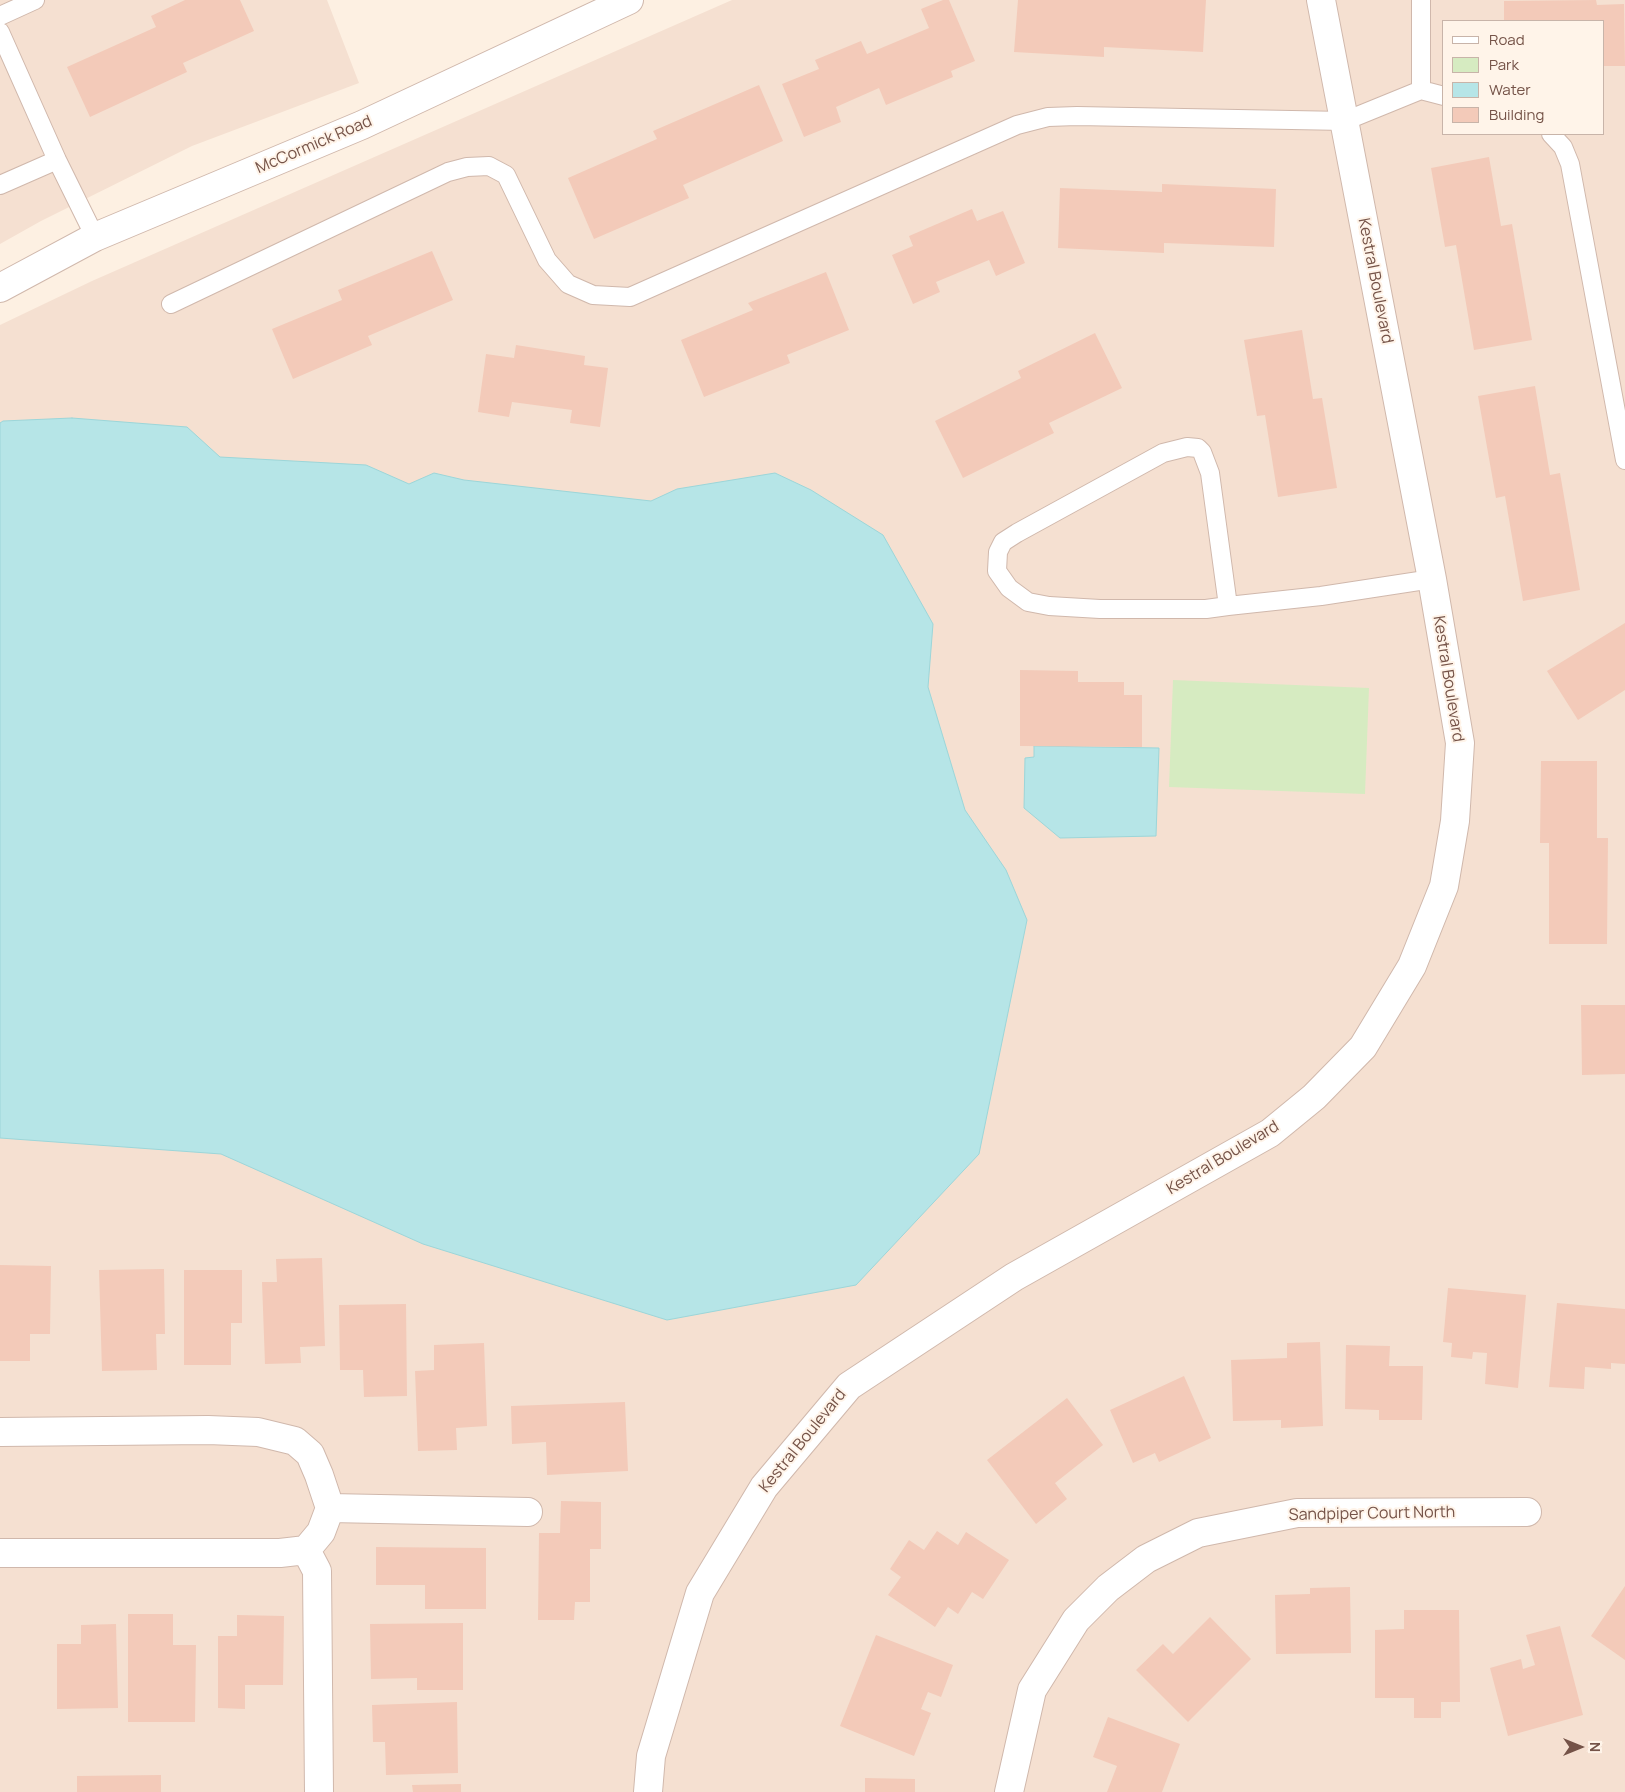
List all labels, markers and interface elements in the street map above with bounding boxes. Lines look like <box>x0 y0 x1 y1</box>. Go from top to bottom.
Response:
legend <box>1442 20 1605 135</box>
text: Road <box>1489 29 1525 50</box>
text: Park <box>1489 54 1519 75</box>
text: Water <box>1489 79 1531 100</box>
text: Building <box>1489 104 1544 125</box>
street label: McCormick Road <box>253 112 375 178</box>
street label: Kestral Boulevard <box>1353 217 1397 345</box>
street label: Kestral Boulevard <box>1429 615 1467 743</box>
street label: Kestral Boulevard <box>1163 1117 1283 1199</box>
street label: Kestral Boulevard <box>755 1385 851 1497</box>
street label: Sandpiper Court North <box>1289 1503 1455 1525</box>
north arrow <box>1555 1722 1605 1772</box>
text: N <box>1586 1742 1605 1752</box>

